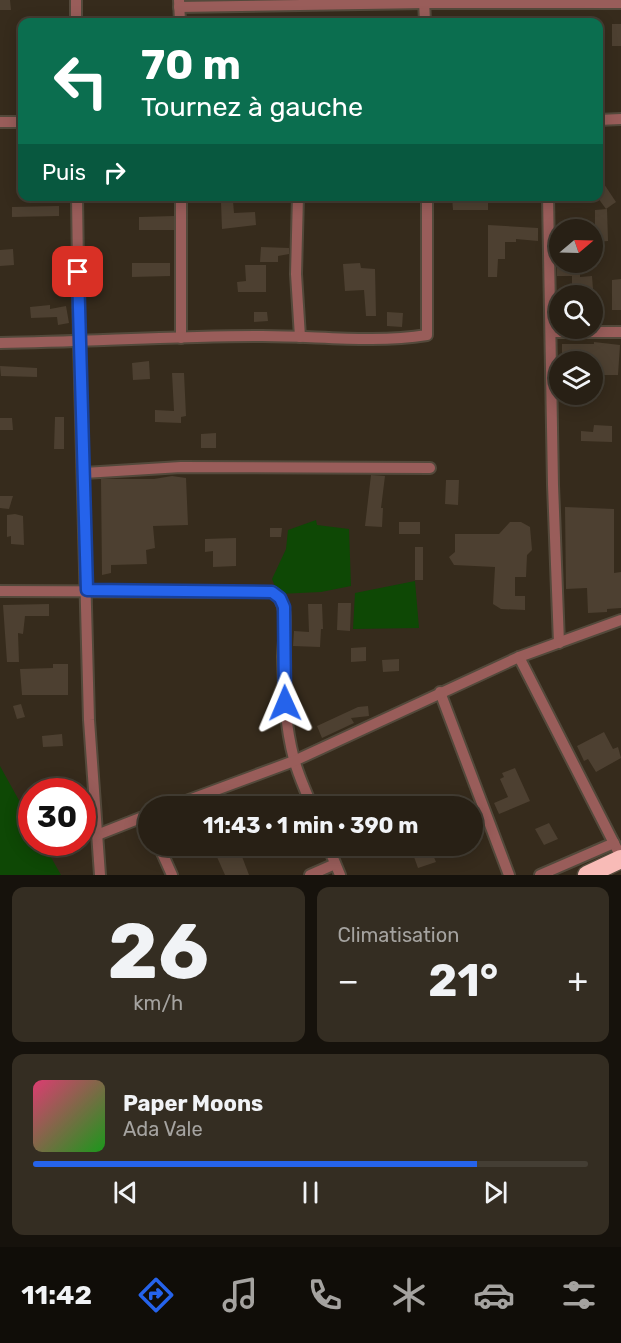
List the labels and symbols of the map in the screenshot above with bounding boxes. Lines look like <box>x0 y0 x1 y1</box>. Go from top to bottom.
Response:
north arrow <box>549 219 603 273</box>
pin <box>52 246 103 297</box>
position arrow <box>253 671 317 735</box>
speed limit sign: 30 <box>18 778 96 856</box>

